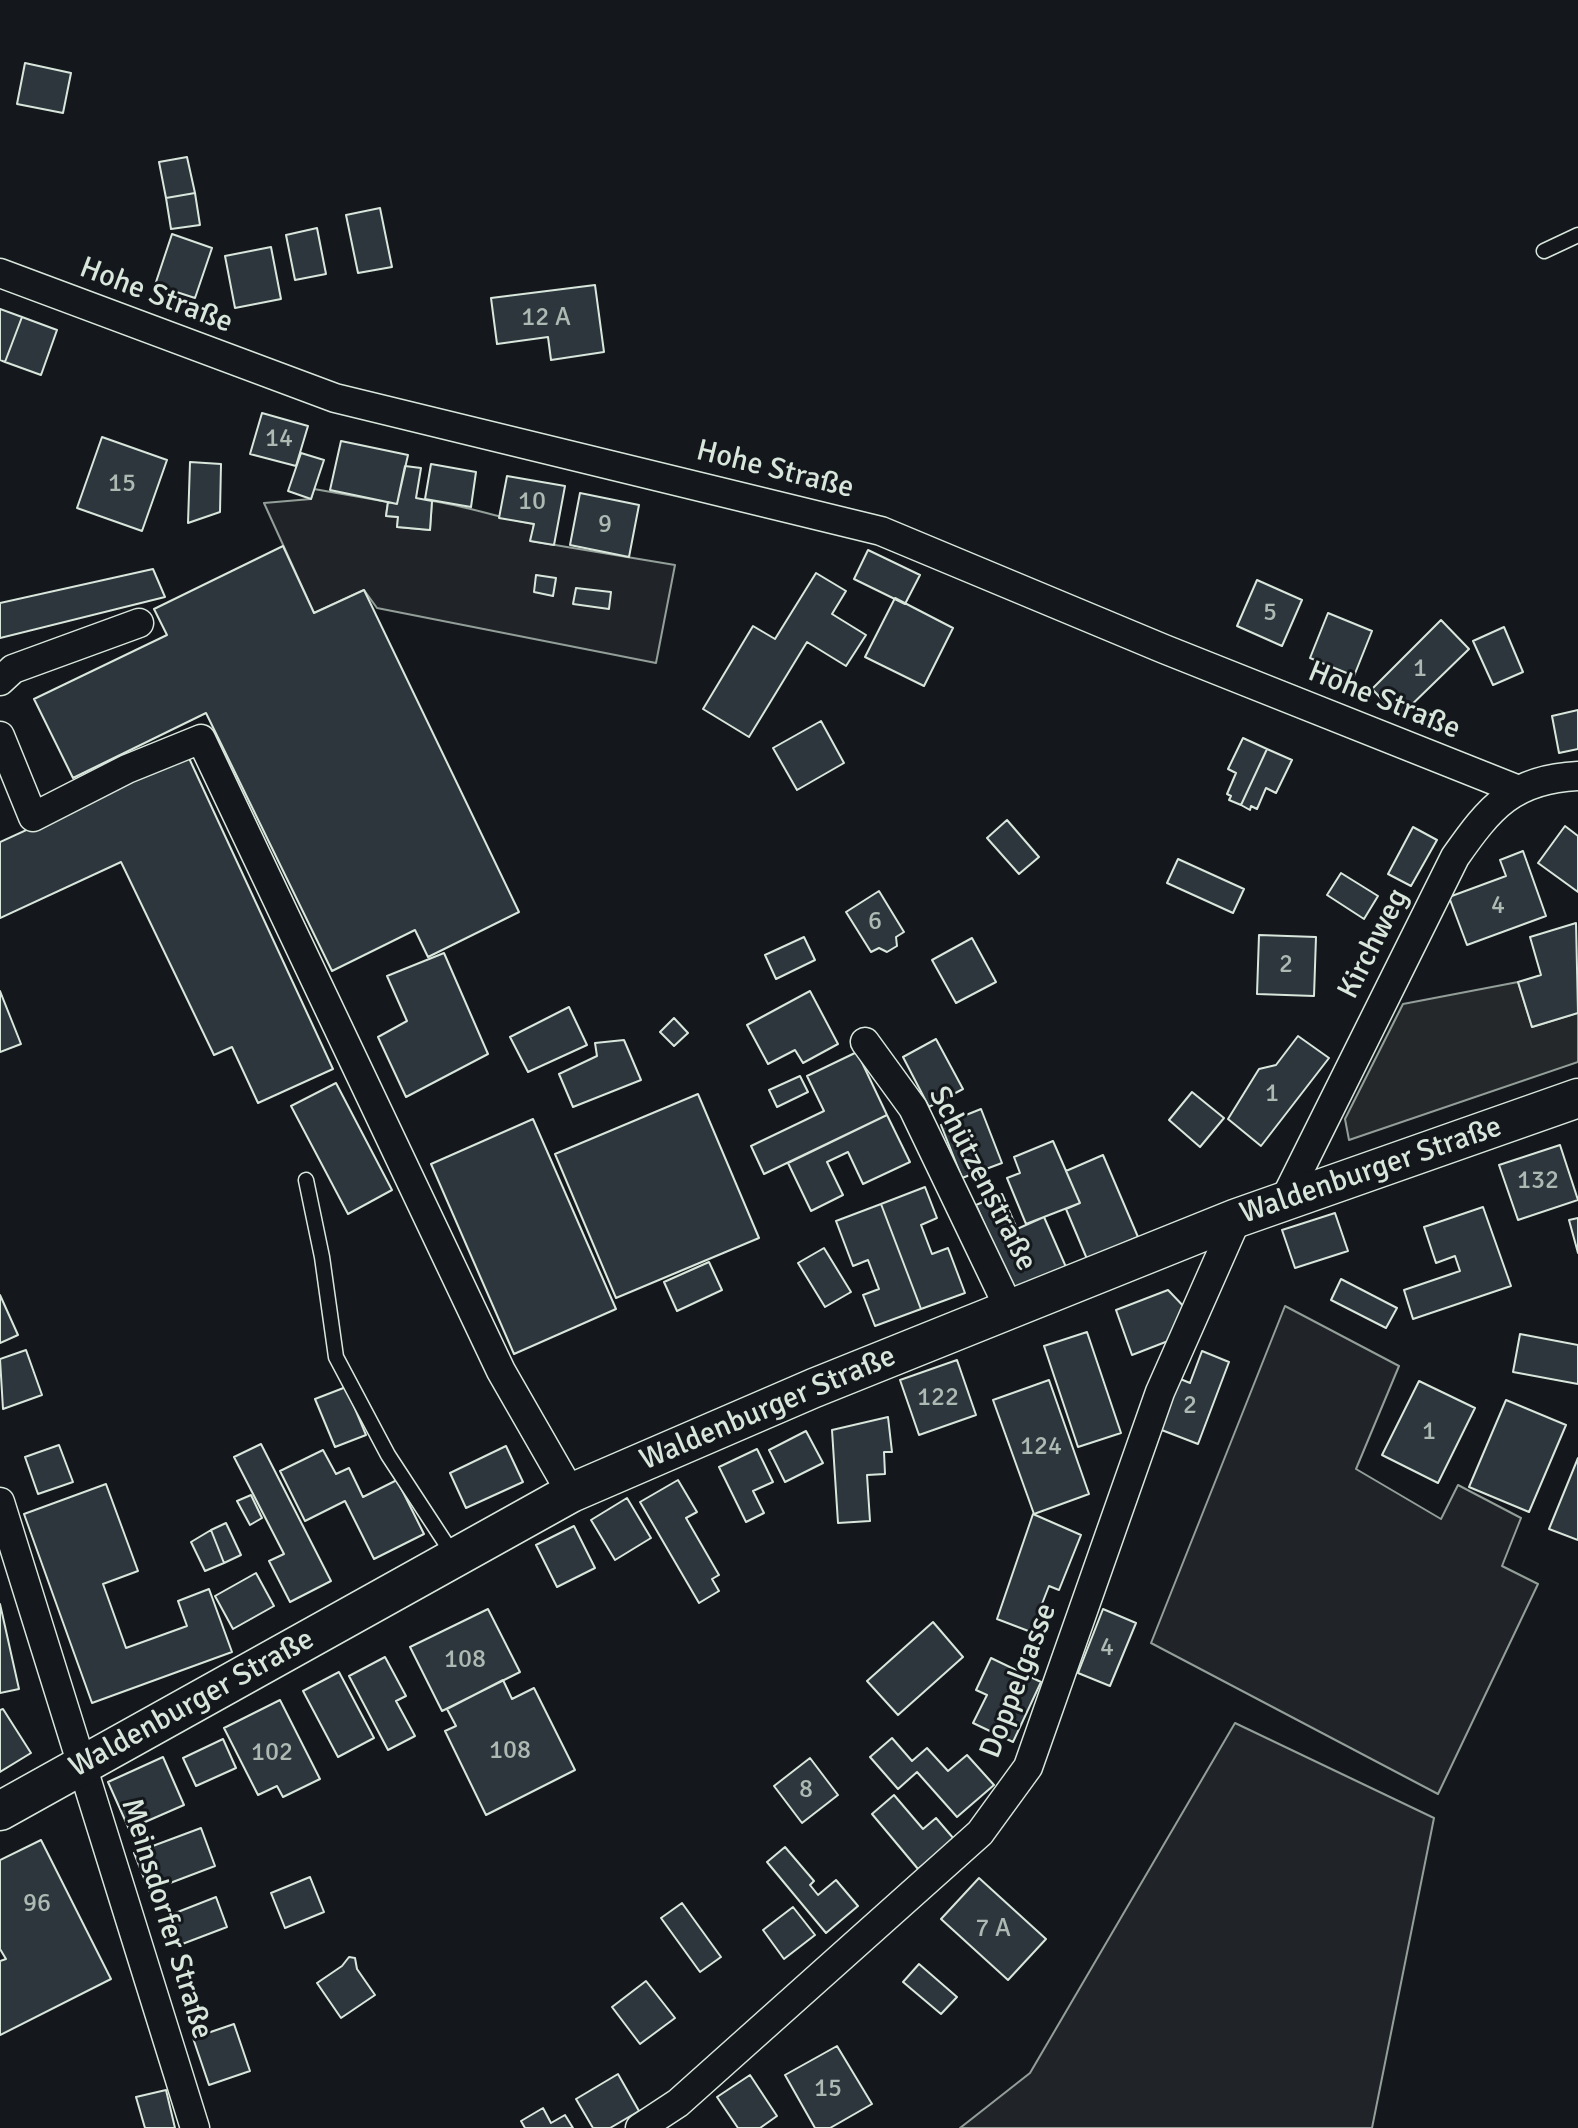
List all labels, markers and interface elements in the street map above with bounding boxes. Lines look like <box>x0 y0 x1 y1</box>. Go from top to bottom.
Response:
street label: Hohe Straße <box>74 250 238 342</box>
house number: 12 A <box>521 302 571 334</box>
house number: 14 <box>265 423 293 455</box>
street label: Hohe Straße <box>693 433 857 507</box>
house number: 15 <box>108 468 136 500</box>
house number: 10 <box>518 486 546 518</box>
house number: 9 <box>598 509 612 541</box>
house number: 5 <box>1263 597 1277 629</box>
house number: 1 <box>1413 653 1427 685</box>
street label: Hohe Straße <box>1303 654 1465 748</box>
street label: Kirchweg <box>1331 883 1417 1005</box>
house number: 4 <box>1491 890 1505 922</box>
house number: 6 <box>868 906 882 938</box>
house number: 2 <box>1279 949 1293 981</box>
house number: 1 <box>1265 1078 1279 1110</box>
street label: Schützenstraße <box>920 1081 1044 1277</box>
street label: Waldenburger Straße <box>1236 1109 1506 1233</box>
house number: 132 <box>1517 1165 1559 1197</box>
street label: Waldenburger Straße <box>635 1339 901 1479</box>
house number: 122 <box>917 1382 959 1414</box>
house number: 2 <box>1183 1390 1197 1422</box>
house number: 1 <box>1422 1416 1436 1448</box>
house number: 124 <box>1020 1431 1062 1463</box>
street label: Doppelgasse <box>973 1599 1065 1763</box>
street label: Waldenburger Straße <box>63 1622 321 1786</box>
house number: 4 <box>1100 1632 1114 1664</box>
house number: 108 <box>444 1644 486 1676</box>
house number: 108 <box>489 1735 531 1767</box>
house number: 102 <box>251 1737 293 1769</box>
house number: 8 <box>799 1774 813 1806</box>
street label: Meinsdorfer Straße <box>112 1794 220 2044</box>
house number: 96 <box>23 1888 51 1920</box>
house number: 7 A <box>975 1913 1011 1945</box>
house number: 15 <box>814 2073 842 2105</box>

